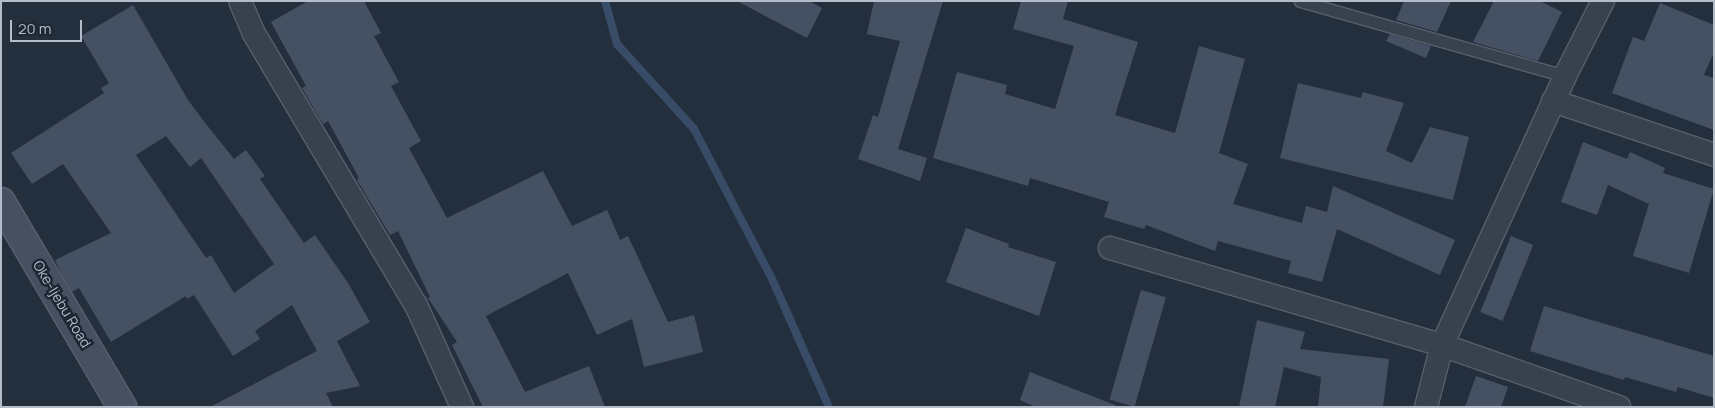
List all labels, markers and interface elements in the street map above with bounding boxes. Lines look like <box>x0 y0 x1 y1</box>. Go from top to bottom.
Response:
scale bar <box>12 10 85 42</box>
text: 20 m <box>18 18 51 39</box>
street label: Oke-Ijebu Road <box>29 257 95 351</box>

